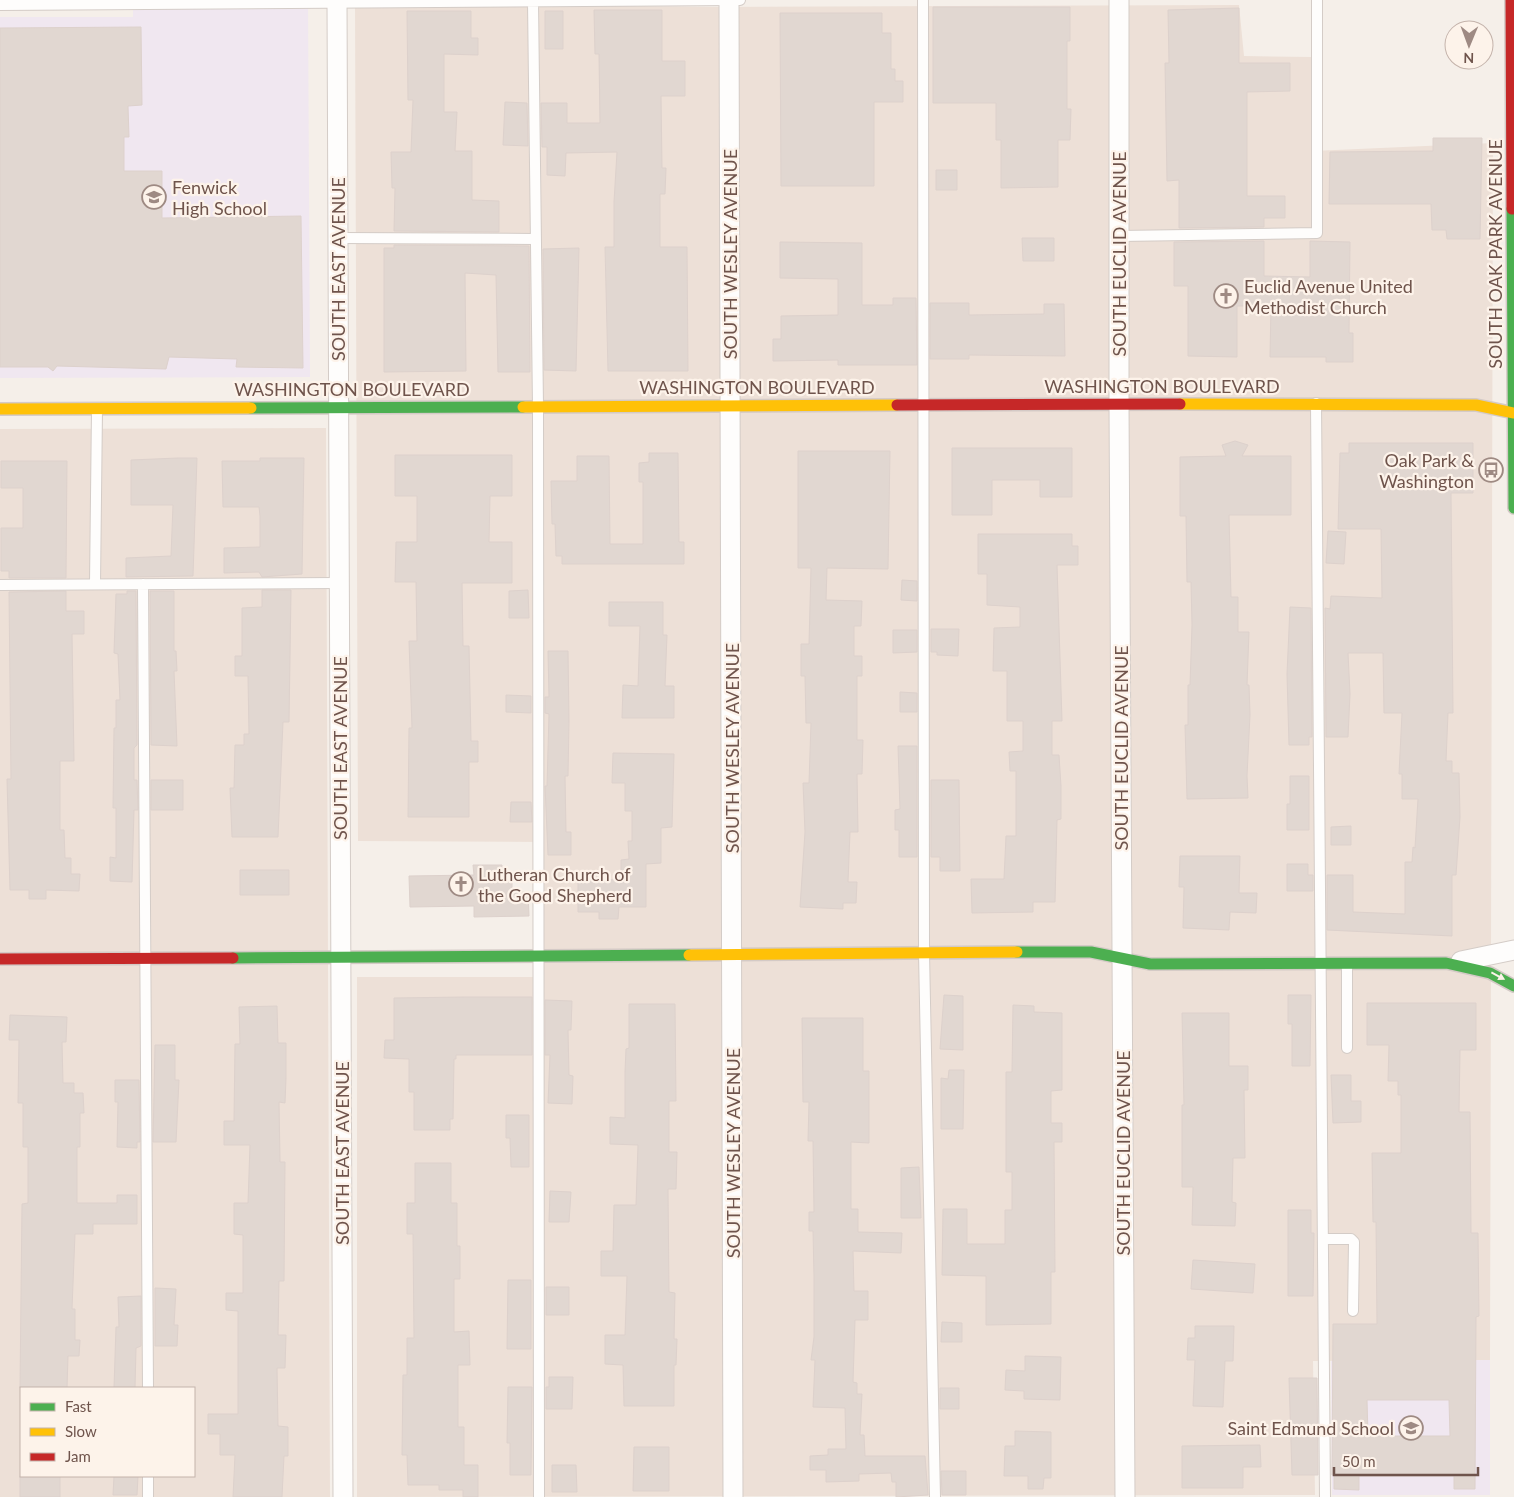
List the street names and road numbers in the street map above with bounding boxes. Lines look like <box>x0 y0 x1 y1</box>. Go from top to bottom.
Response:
street label: SOUTH OAK PARK AVENUE <box>1484 139 1506 369</box>
street label: SOUTH WESLEY AVENUE <box>719 149 741 359</box>
street label: SOUTH EUCLID AVENUE <box>1108 151 1130 357</box>
street label: SOUTH EAST AVENUE <box>327 177 349 361</box>
street label: WASHINGTON BOULEVARD <box>1044 375 1280 397</box>
street label: WASHINGTON BOULEVARD <box>639 376 875 398</box>
street label: WASHINGTON BOULEVARD <box>234 378 470 400</box>
street label: SOUTH WESLEY AVENUE <box>721 643 743 853</box>
street label: SOUTH EUCLID AVENUE <box>1110 645 1132 851</box>
street label: SOUTH EAST AVENUE <box>329 656 351 840</box>
street label: SOUTH WESLEY AVENUE <box>722 1048 744 1258</box>
street label: SOUTH EUCLID AVENUE <box>1112 1050 1134 1256</box>
street label: SOUTH EAST AVENUE <box>331 1061 353 1245</box>

